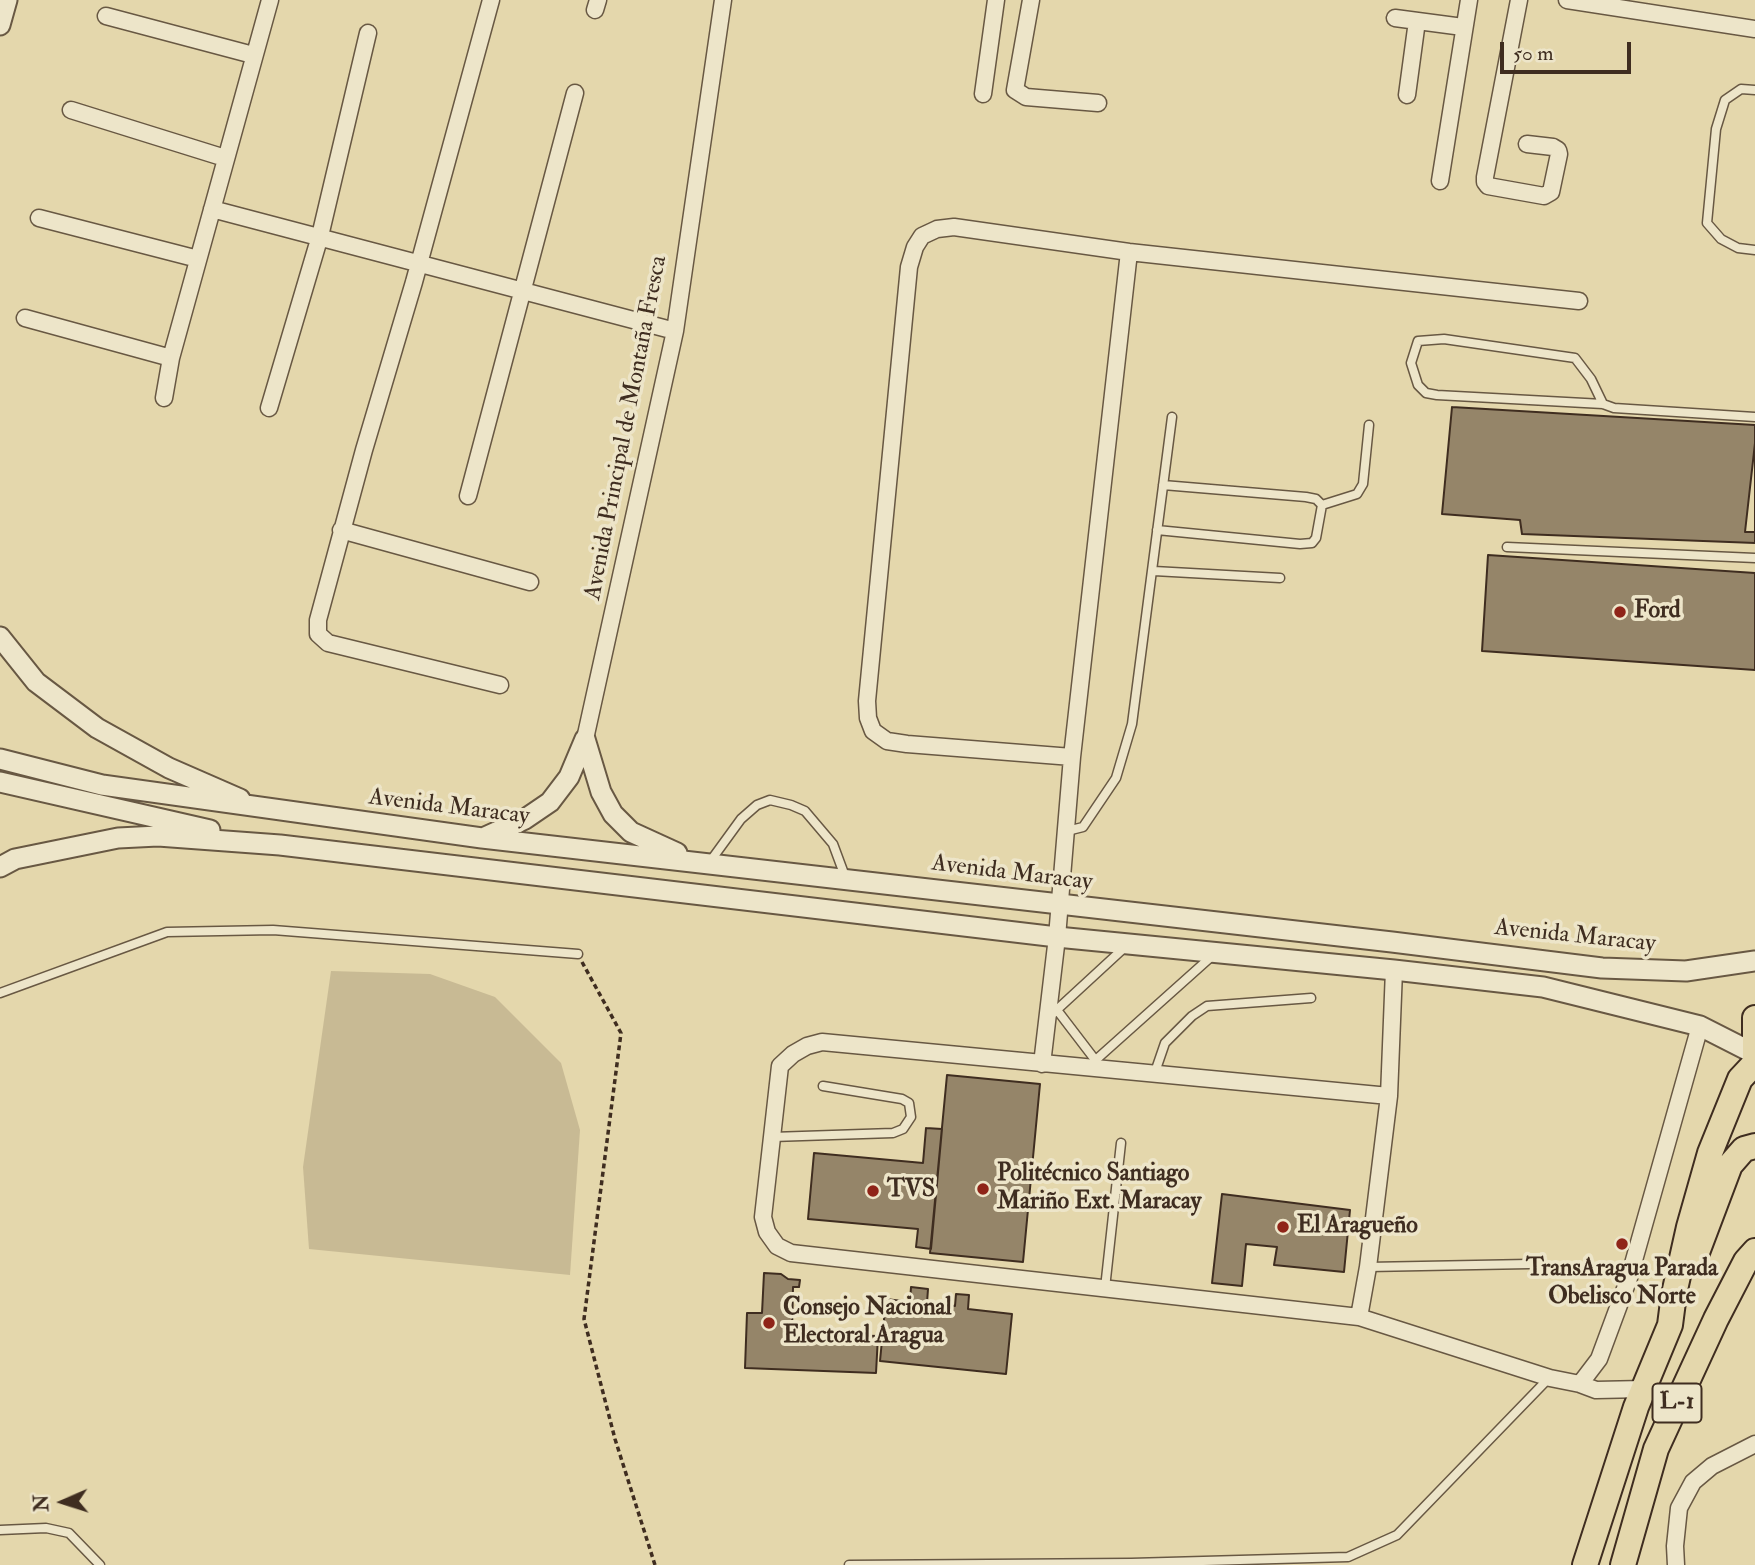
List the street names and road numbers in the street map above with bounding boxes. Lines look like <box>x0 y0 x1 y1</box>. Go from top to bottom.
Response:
street label: Avenida Principal de Montaña Fresca <box>579 253 675 603</box>
street label: Avenida Maracay <box>367 784 531 832</box>
street label: Avenida Maracay <box>930 850 1094 898</box>
street label: Avenida Maracay <box>1493 914 1657 960</box>
road number: L-1 <box>1652 1384 1702 1422</box>

